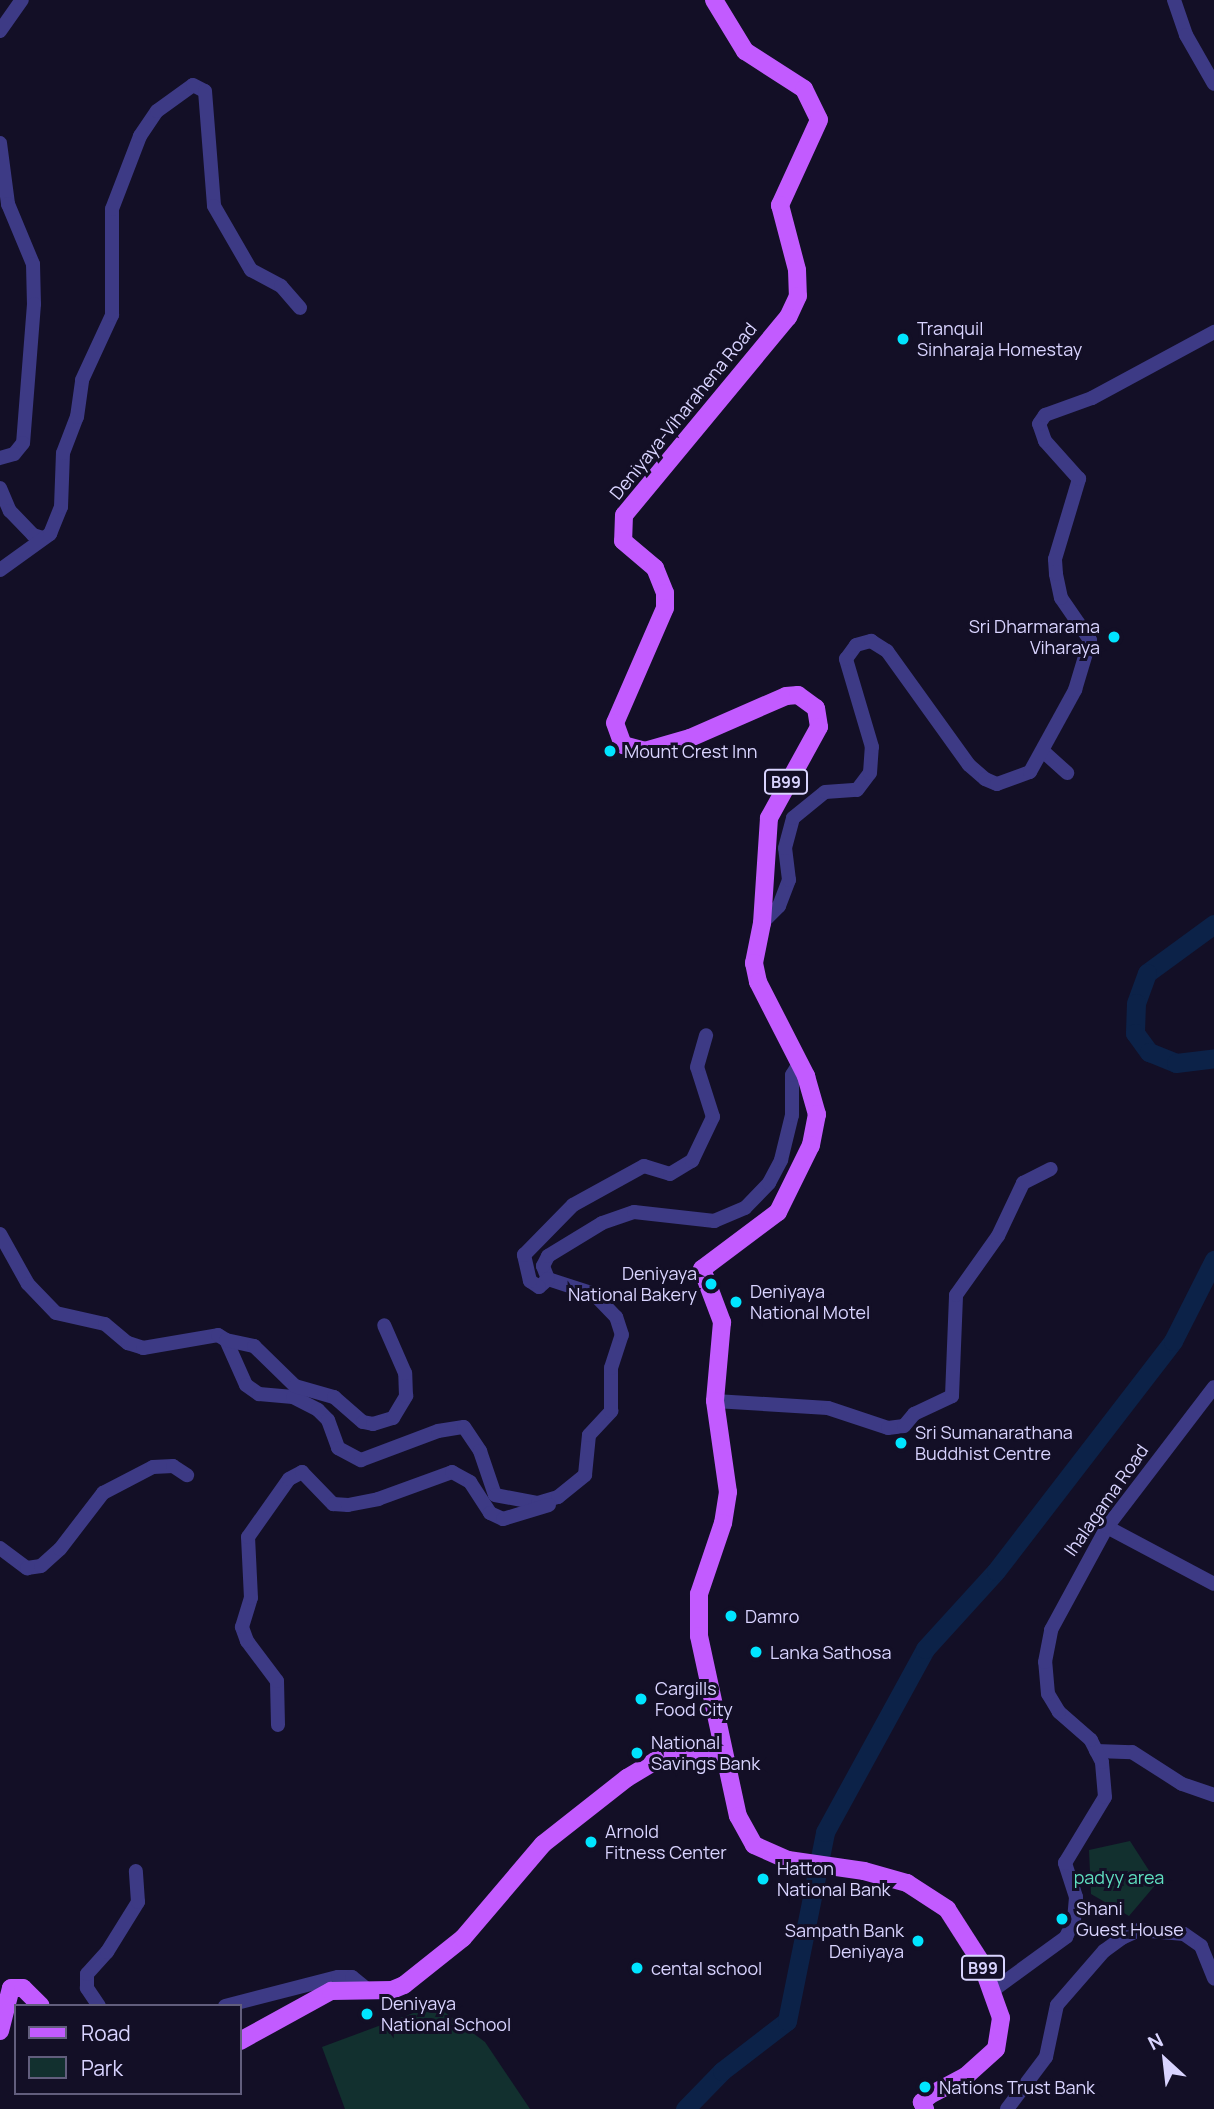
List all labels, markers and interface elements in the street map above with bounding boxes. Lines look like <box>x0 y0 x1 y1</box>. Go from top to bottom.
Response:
street label: Deniyaya-Viharahena Road <box>605 318 761 504</box>
place label: Tranquil Sinharaja Homestay <box>917 318 1082 360</box>
marker: Tranquil Sinharaja Homestay <box>895 331 911 347</box>
place label: Sri Dharmarama Viharaya <box>969 616 1100 658</box>
marker: Sri Dharmarama Viharaya <box>1106 629 1122 645</box>
place label: Mount Crest Inn <box>624 740 758 762</box>
marker: Mount Crest Inn <box>602 743 618 759</box>
road number: B99 <box>763 769 809 794</box>
place label: Deniyaya National Bakery <box>568 1263 697 1306</box>
marker: Deniyaya National Bakery <box>703 1276 719 1292</box>
place label: Deniyaya National Motel <box>750 1281 870 1324</box>
marker: Deniyaya National Motel <box>728 1294 744 1310</box>
place label: Sri Sumanarathana Buddhist Centre <box>915 1422 1073 1464</box>
marker: Sri Sumanarathana Buddhist Centre <box>893 1435 909 1451</box>
street label: Ihalagama Road <box>1060 1440 1152 1560</box>
place label: Damro <box>745 1605 799 1627</box>
marker: Damro <box>723 1608 739 1624</box>
place label: Lanka Sathosa <box>770 1641 891 1663</box>
marker: Lanka Sathosa <box>748 1644 764 1660</box>
place label: Cargills Food City <box>655 1678 733 1720</box>
marker: Cargills Food City <box>633 1691 649 1707</box>
place label: National Savings Bank <box>651 1732 760 1774</box>
marker: National Savings Bank <box>629 1745 645 1761</box>
place label: Arnold Fitness Center <box>605 1821 727 1864</box>
marker: Arnold Fitness Center <box>583 1834 599 1850</box>
place label: Hatton National Bank <box>777 1858 891 1900</box>
park label: padyy area <box>1074 1866 1164 1888</box>
marker: Hatton National Bank <box>755 1871 771 1887</box>
place label: Shani Guest House <box>1076 1898 1184 1940</box>
marker: Shani Guest House <box>1054 1911 1070 1927</box>
place label: Sampath Bank Deniyaya <box>785 1920 904 1962</box>
marker: Sampath Bank Deniyaya <box>910 1933 926 1949</box>
road number: B99 <box>960 1956 1006 1980</box>
place label: cental school <box>651 1957 762 1979</box>
marker: cental school <box>629 1960 645 1976</box>
place label: Deniyaya National School <box>381 1993 511 2036</box>
legend <box>14 2004 242 2095</box>
marker: Deniyaya National School <box>359 2006 375 2022</box>
text: Road <box>81 2019 131 2047</box>
north arrow <box>1130 2025 1200 2095</box>
text: N <box>1143 2027 1167 2056</box>
text: Park <box>81 2054 123 2082</box>
place label: Nations Trust Bank <box>939 2076 1095 2098</box>
marker: Nations Trust Bank <box>917 2079 933 2095</box>

